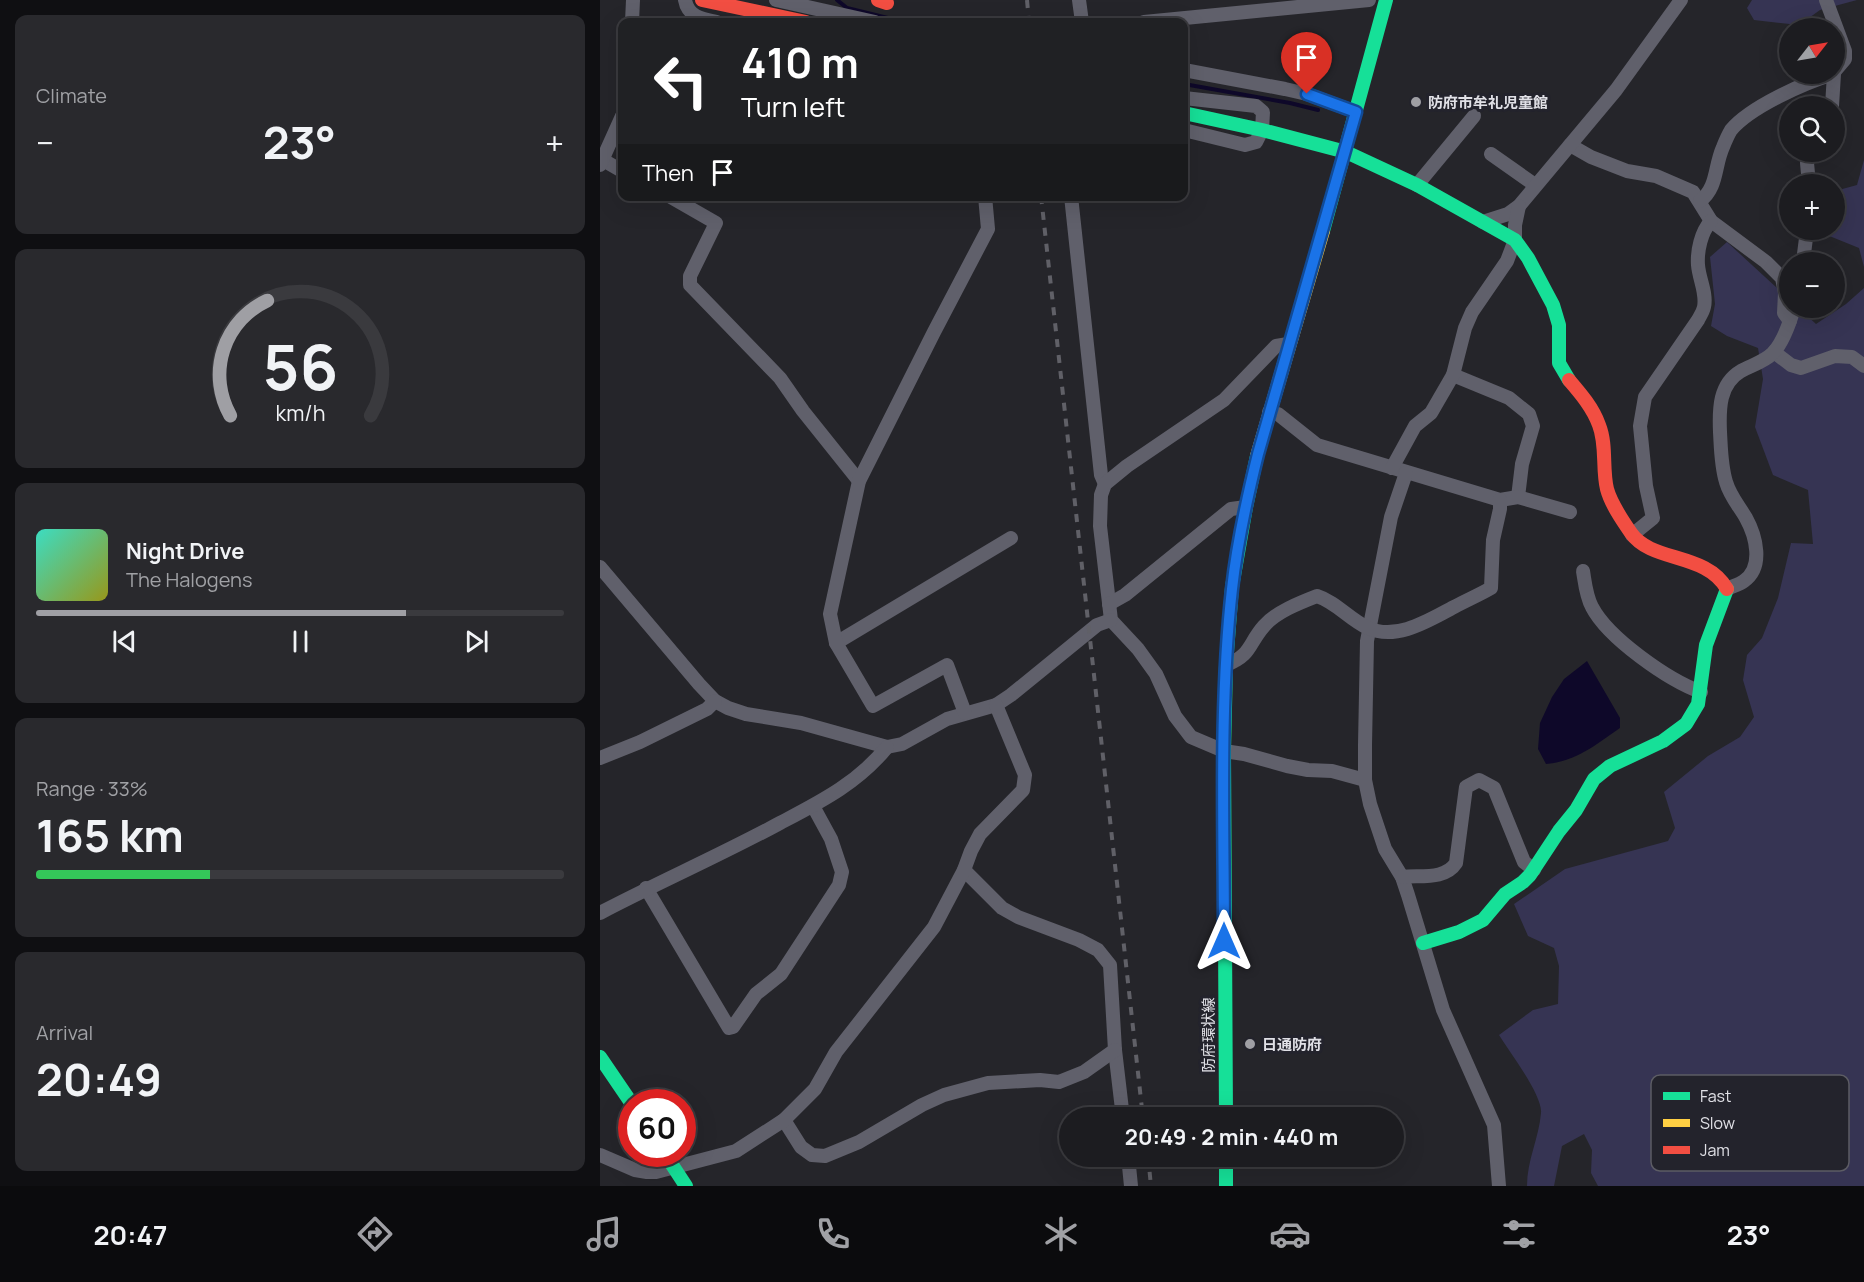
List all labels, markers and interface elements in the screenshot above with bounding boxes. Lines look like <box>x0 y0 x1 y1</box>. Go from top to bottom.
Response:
north arrow <box>1779 18 1845 84</box>
map controls <box>1779 18 1845 318</box>
pin <box>1281 32 1332 94</box>
text: 410 m <box>741 33 859 91</box>
icon: arrive <box>1290 41 1323 74</box>
icon: left <box>642 42 720 120</box>
text: Climate <box>36 82 107 109</box>
text: Turn left <box>741 88 845 125</box>
place label: 防府市牟礼児童館 <box>1428 92 1548 113</box>
marker: 防府市牟礼児童館 <box>1409 95 1423 109</box>
button: search <box>1779 96 1845 162</box>
text: 23° <box>263 111 336 173</box>
text: − <box>36 120 54 165</box>
text: + <box>545 120 564 165</box>
icon: arrive <box>706 156 739 189</box>
text: Then <box>642 158 694 188</box>
button: + <box>1779 174 1845 240</box>
button: − <box>1779 252 1845 318</box>
text: 56 <box>262 323 338 409</box>
text: km/h <box>275 398 325 427</box>
text: Night Drive <box>126 536 245 566</box>
text: The Halogens <box>126 566 252 593</box>
icon: previous <box>108 625 141 658</box>
icon: pause <box>284 625 317 658</box>
icon: next <box>460 625 493 658</box>
text: Range · 33% <box>36 775 148 802</box>
text: 165 km <box>36 804 184 866</box>
position arrow <box>1192 909 1256 973</box>
street label: 防府環状線 <box>1198 997 1219 1073</box>
text: Arrival <box>36 1019 93 1046</box>
place label: 日通防府 <box>1262 1034 1322 1055</box>
marker: 日通防府 <box>1243 1037 1257 1051</box>
text: 20:49 <box>36 1048 162 1110</box>
legend <box>1651 1075 1849 1171</box>
text: Fast <box>1700 1085 1731 1107</box>
speed limit sign: 60 <box>618 1089 696 1167</box>
text: Slow <box>1700 1112 1735 1134</box>
text: 20:49 · 2 min · 440 m <box>1125 1122 1338 1152</box>
text: Jam <box>1700 1139 1730 1161</box>
icon: directions <box>354 1213 396 1255</box>
icon: music <box>583 1213 625 1255</box>
icon: phone <box>812 1213 854 1255</box>
icon: climate <box>1040 1213 1082 1255</box>
icon: car <box>1269 1213 1311 1255</box>
icon: filters <box>1498 1213 1540 1255</box>
text: 20:47 <box>93 1216 167 1253</box>
text: 23° <box>1727 1216 1771 1253</box>

